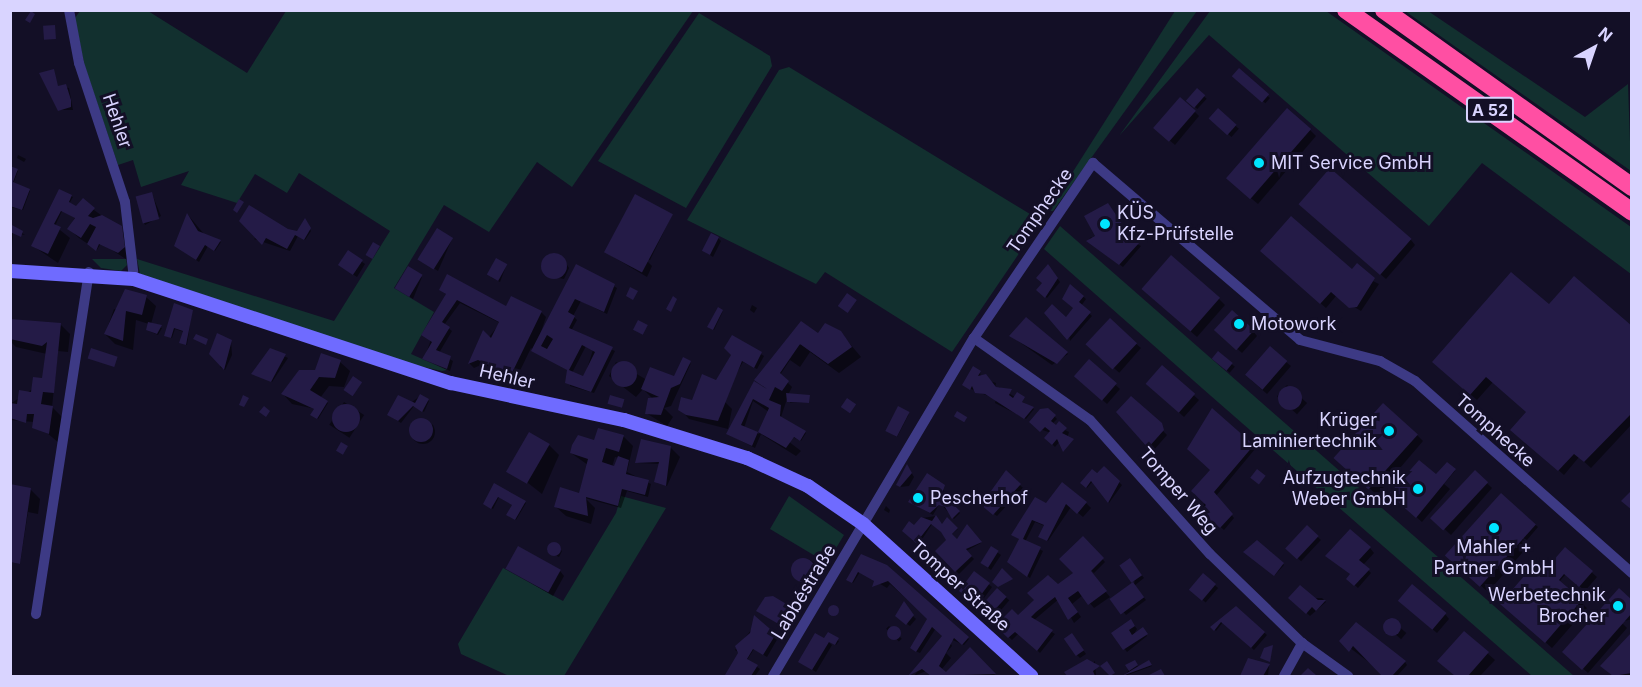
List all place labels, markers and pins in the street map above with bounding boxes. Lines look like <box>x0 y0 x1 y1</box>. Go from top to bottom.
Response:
place label: MIT Service GmbH <box>1271 152 1432 174</box>
marker: MIT Service GmbH <box>1252 156 1266 170</box>
place label: KÜS Kfz-Prüfstelle <box>1117 203 1234 246</box>
marker: KÜS Kfz-Prüfstelle <box>1098 217 1112 231</box>
place label: Motowork <box>1251 313 1336 335</box>
marker: Motowork <box>1232 317 1246 331</box>
place label: Krüger Laminiertechnik <box>1242 410 1377 452</box>
marker: Krüger Laminiertechnik <box>1382 424 1396 438</box>
place label: Aufzugtechnik Weber GmbH <box>1283 468 1406 510</box>
marker: Aufzugtechnik Weber GmbH <box>1411 482 1425 496</box>
place label: Pescherhof <box>930 487 1028 509</box>
marker: Pescherhof <box>911 491 925 505</box>
marker: Mahler + Partner GmbH <box>1487 521 1501 535</box>
place label: Mahler + Partner GmbH <box>1433 537 1555 580</box>
place label: Werbetechnik Brocher <box>1488 585 1606 628</box>
marker: Werbetechnik Brocher <box>1611 599 1625 613</box>

